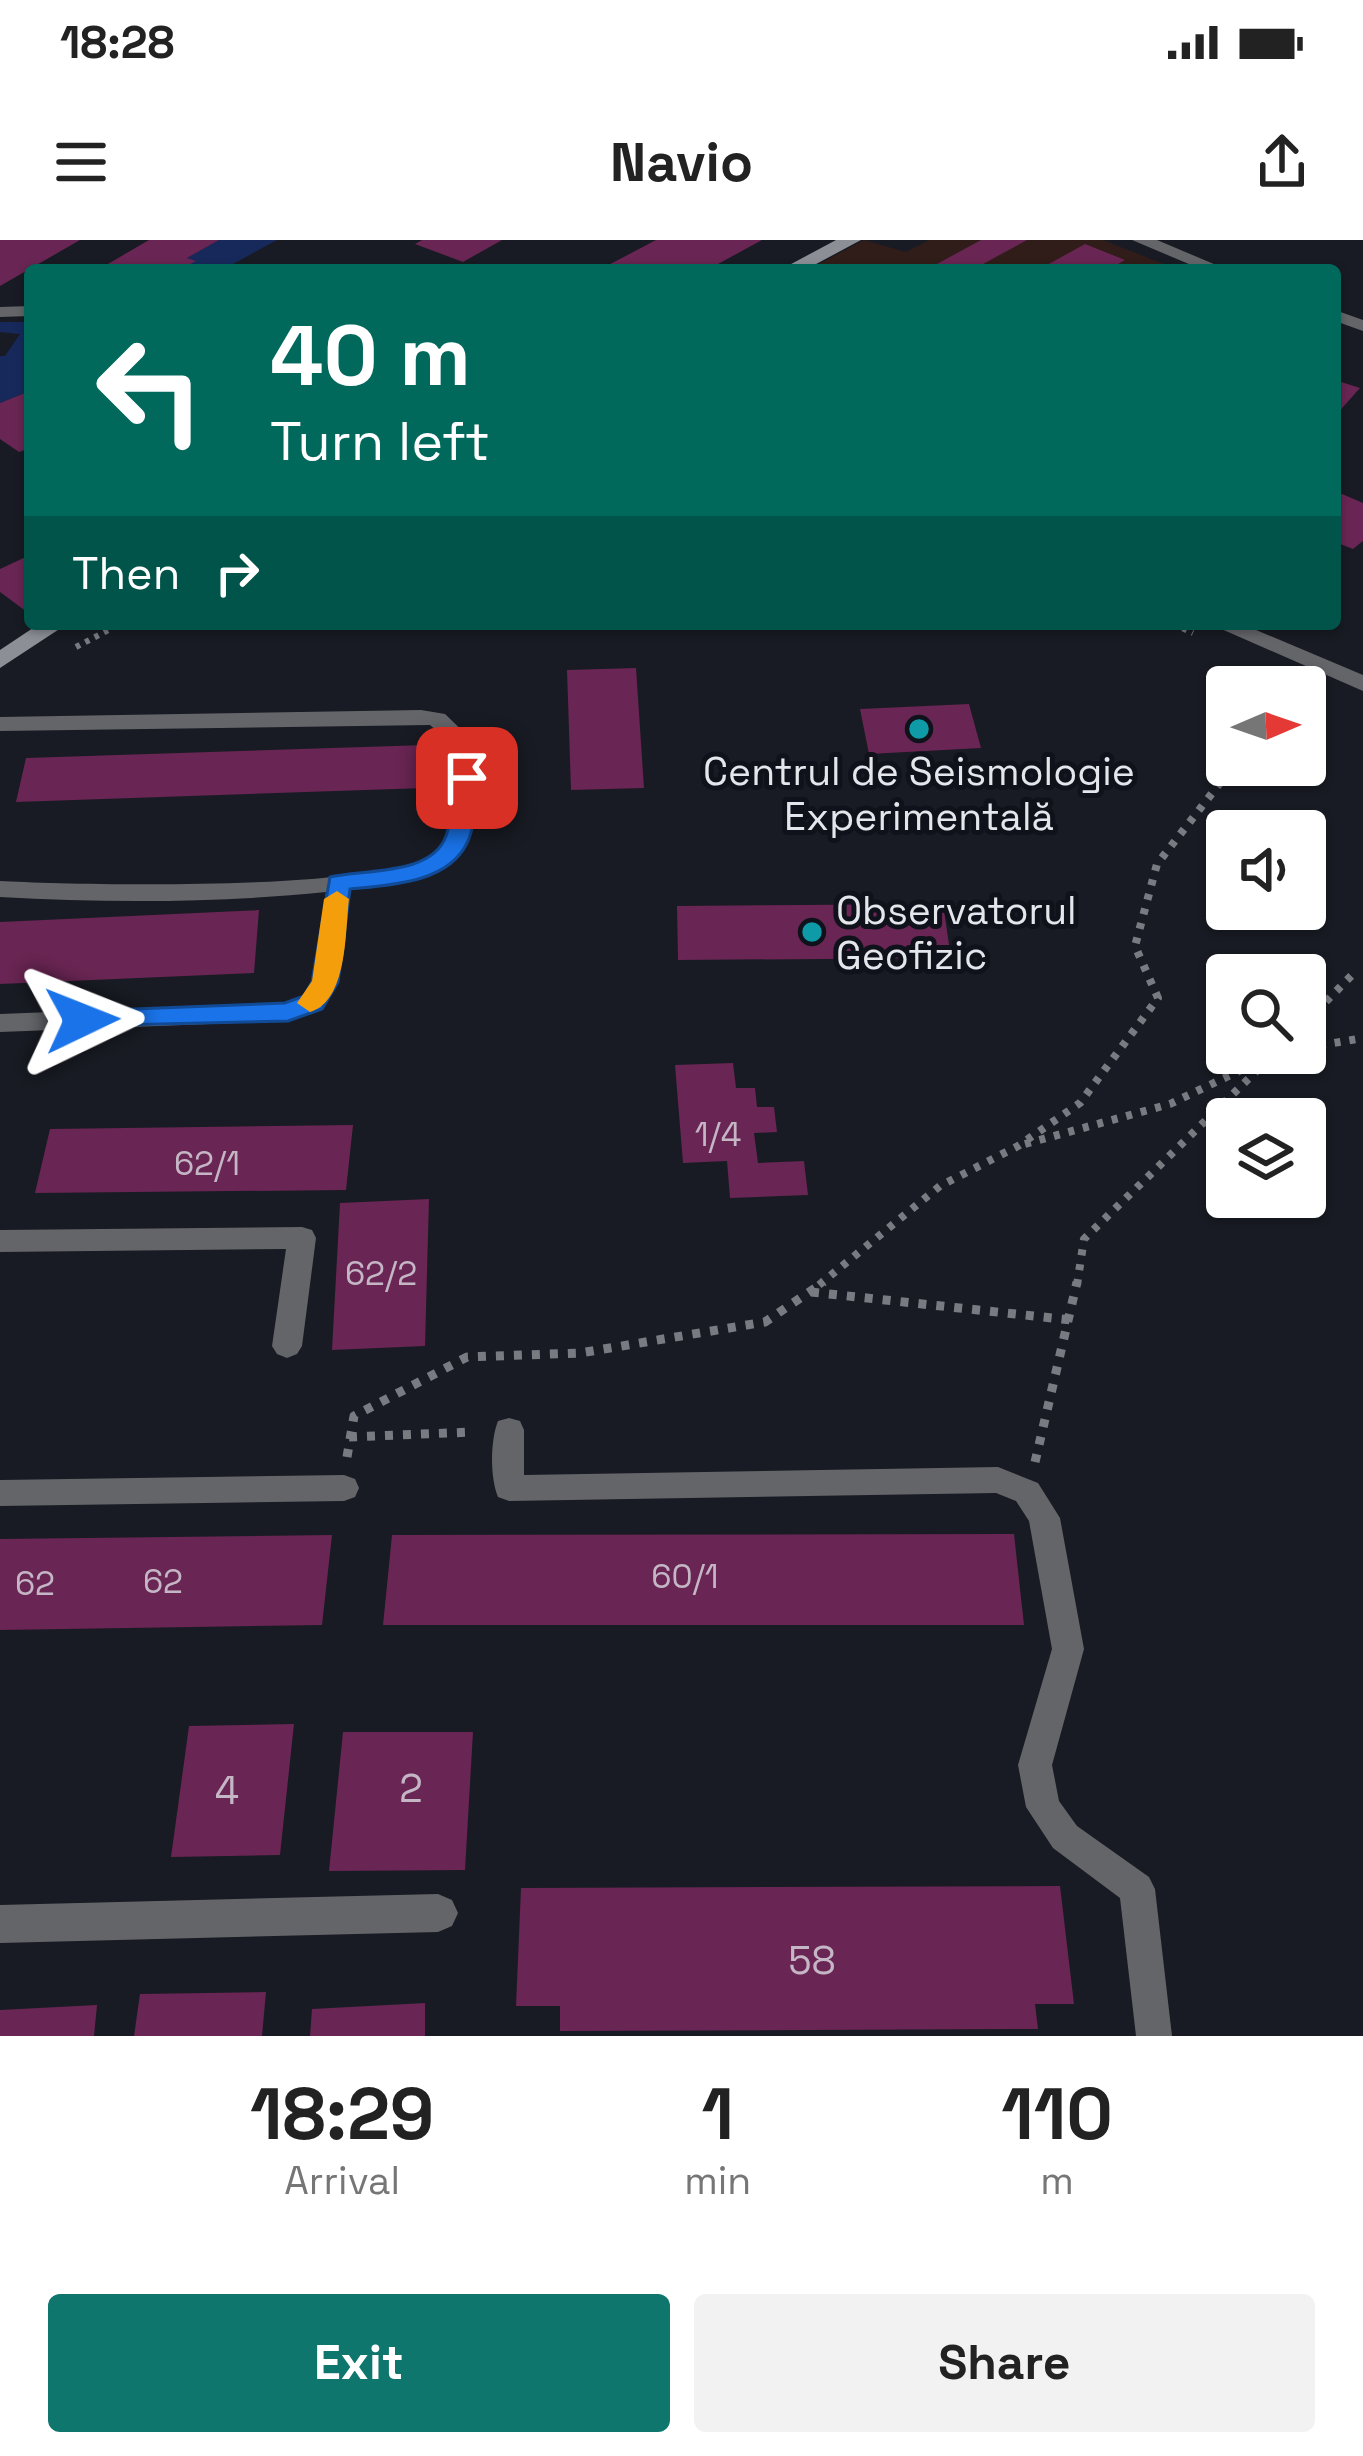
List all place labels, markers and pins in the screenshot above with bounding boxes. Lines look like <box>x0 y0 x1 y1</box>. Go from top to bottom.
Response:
marker: Centrul de Seismologie Experimentală <box>906 716 932 742</box>
pin <box>416 727 518 829</box>
place label: Centrul de Seismologie Experimentală <box>703 747 1135 841</box>
place label: Observatorul Geofizic <box>836 886 1077 980</box>
marker: Observatorul Geofizic <box>799 919 825 945</box>

